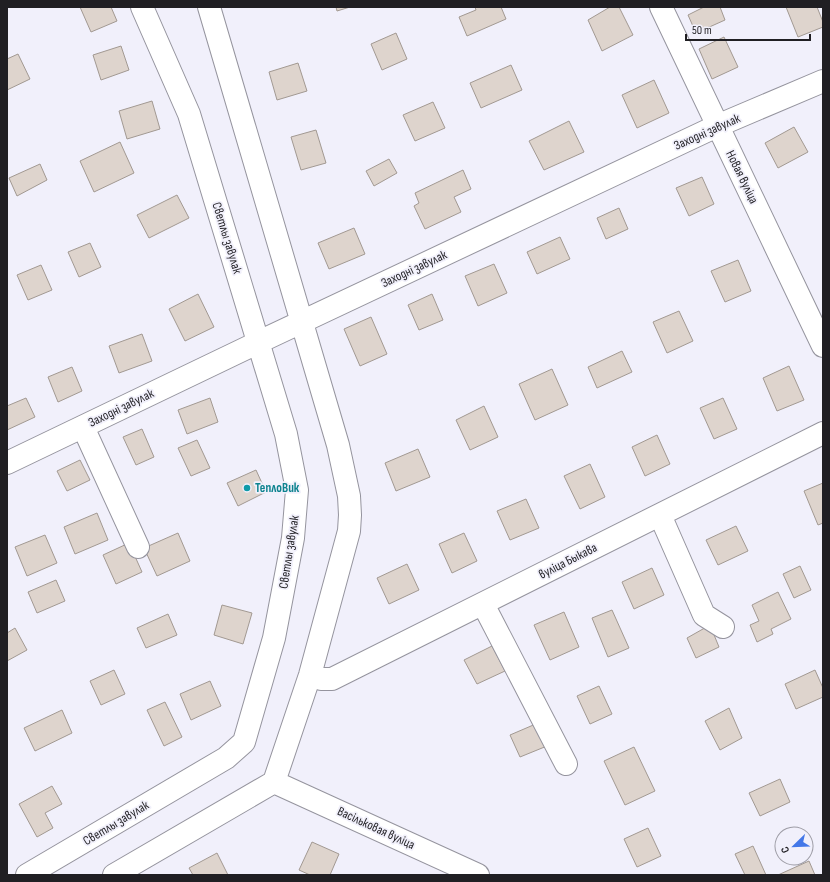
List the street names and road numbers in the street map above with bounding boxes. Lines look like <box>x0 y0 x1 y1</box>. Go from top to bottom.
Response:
street label: Заходні завулак <box>671 110 743 154</box>
street label: Новая вуліца <box>722 148 762 206</box>
street label: Светлы завулак <box>209 200 245 276</box>
street label: Заходні завулак <box>379 247 450 291</box>
street label: Заходні завулак <box>86 385 156 431</box>
street label: Светлы завулак <box>275 514 303 590</box>
street label: вуліца Быкава <box>536 540 600 582</box>
street label: Светлы завулак <box>80 797 152 849</box>
street label: Васільковая вуліца <box>335 803 417 853</box>

